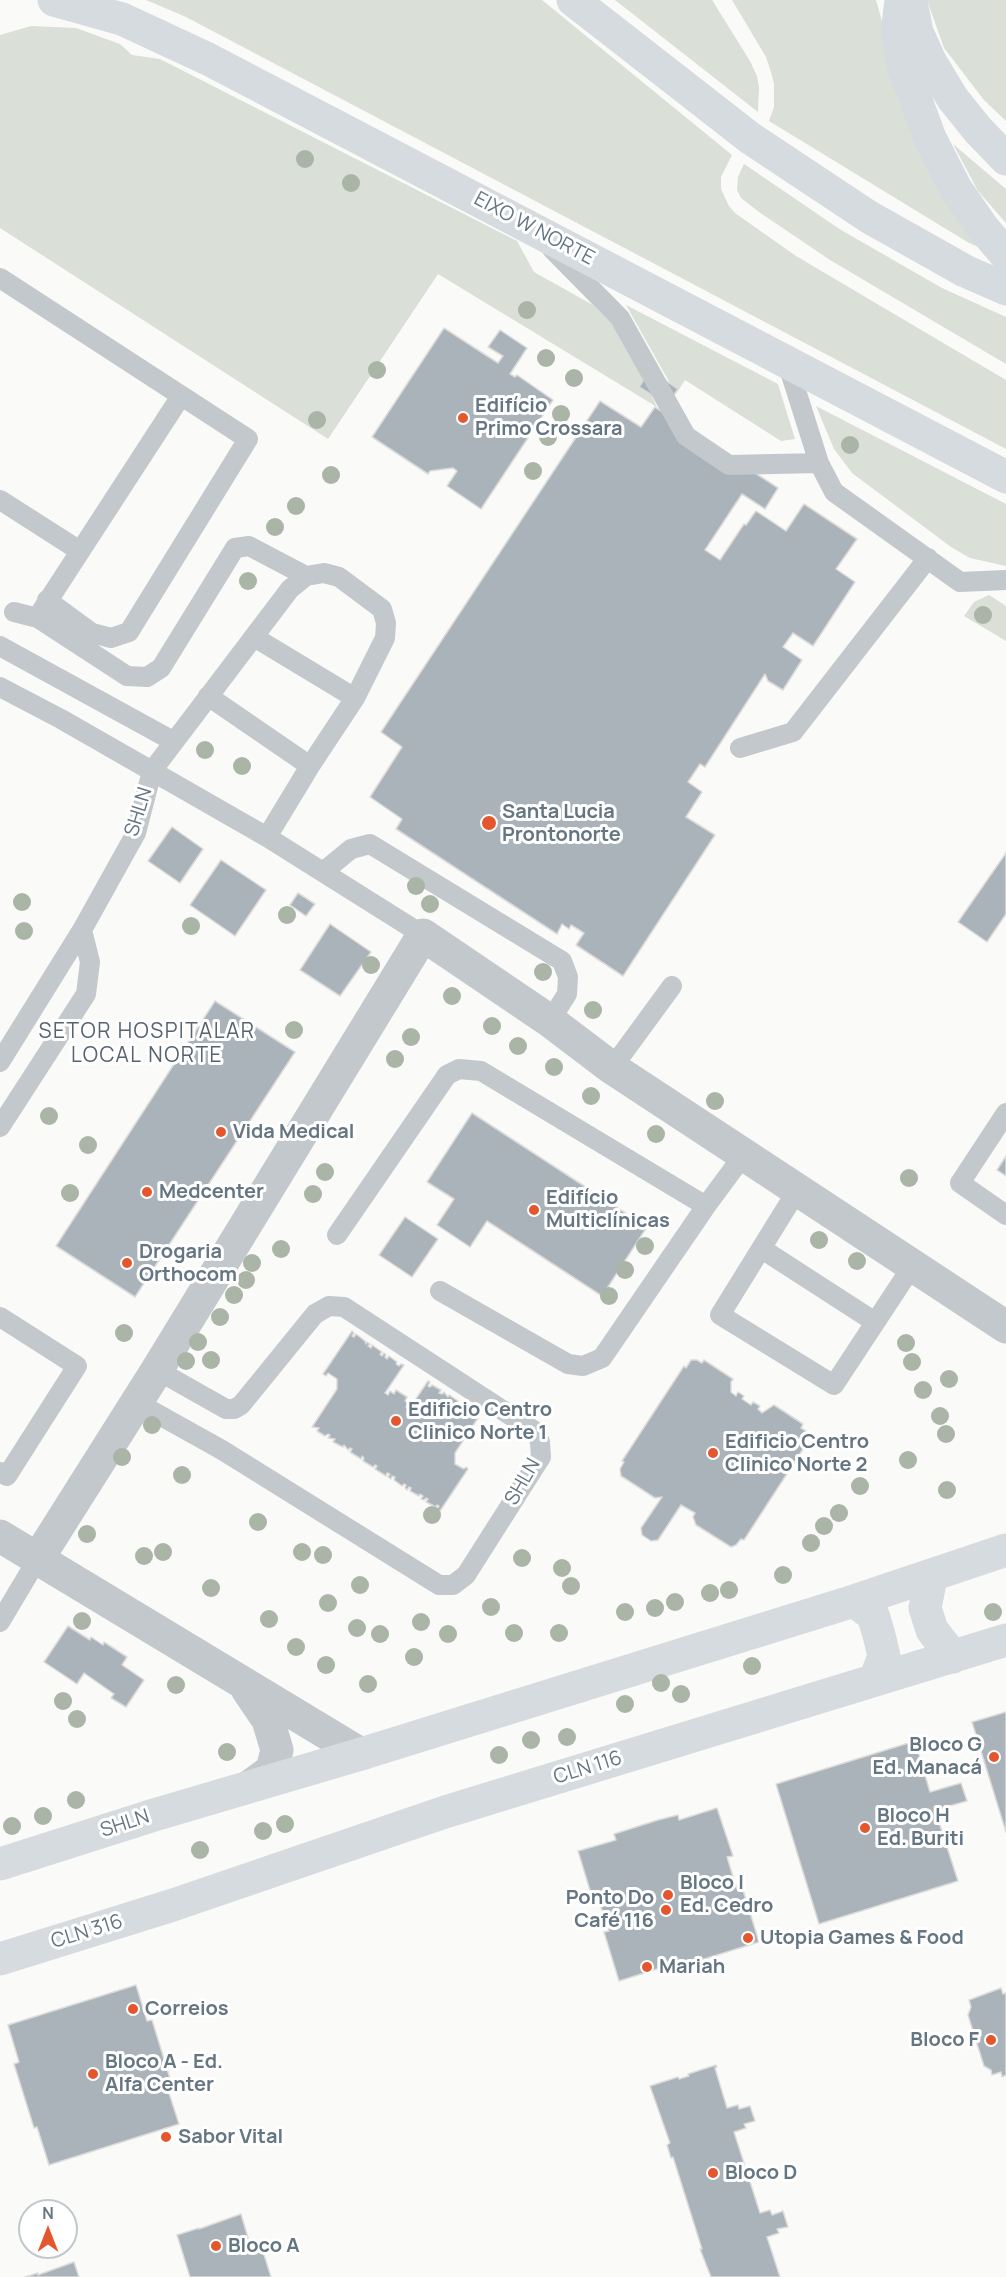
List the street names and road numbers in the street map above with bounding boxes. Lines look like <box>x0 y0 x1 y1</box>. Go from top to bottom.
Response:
street label: EIXO W NORTE <box>470 187 598 271</box>
street label: SHLN <box>120 785 158 839</box>
street label: SHLN <box>500 1454 546 1510</box>
street label: CLN 116 <box>551 1746 625 1790</box>
street label: SHLN <box>98 1805 152 1843</box>
street label: CLN 316 <box>48 1910 126 1954</box>

